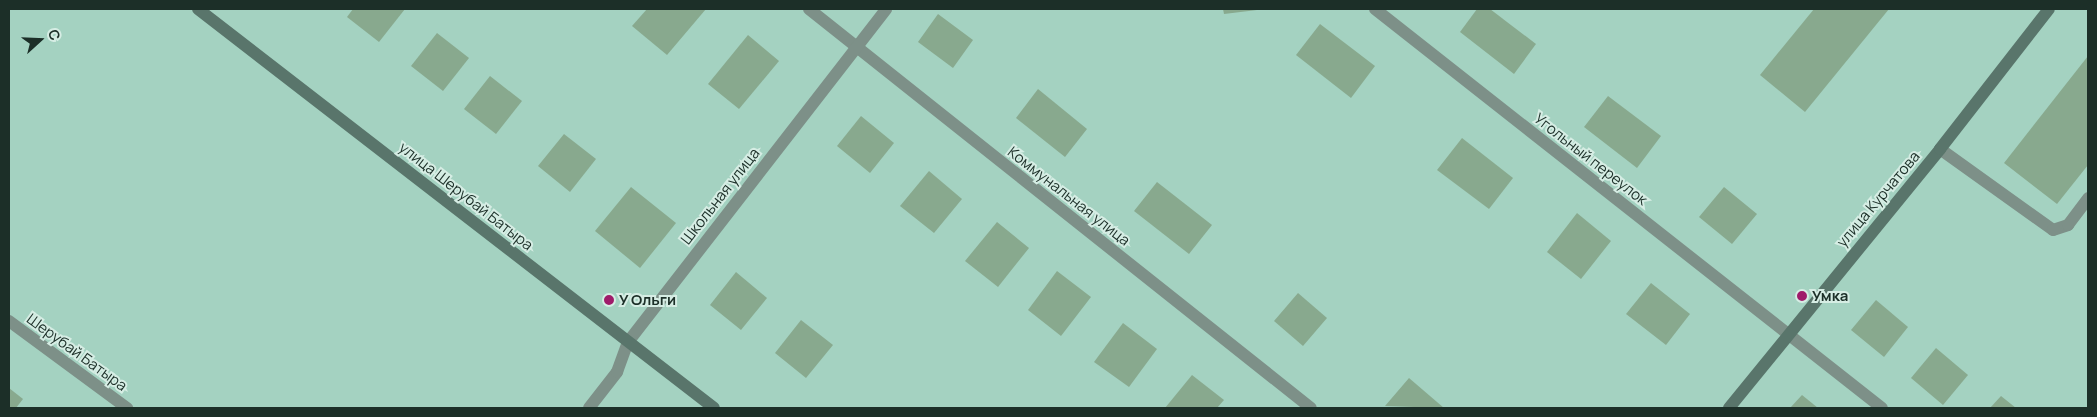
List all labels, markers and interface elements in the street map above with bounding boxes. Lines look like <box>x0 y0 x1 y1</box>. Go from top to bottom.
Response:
north arrow <box>15 15 65 65</box>
text: С <box>44 27 65 43</box>
street label: Угольный переулок <box>1531 109 1651 209</box>
street label: улица Шерубай Батыра <box>395 138 537 254</box>
street label: Коммунальная улица <box>1004 143 1134 249</box>
street label: Школьная улица <box>677 144 763 248</box>
street label: улица Курчатова <box>1833 147 1923 251</box>
place label: Умка <box>1812 287 1848 305</box>
marker: Умка <box>1796 290 1808 302</box>
place label: У Ольги <box>619 291 677 309</box>
marker: У Ольги <box>603 294 615 306</box>
street label: Шерубай Батыра <box>23 310 131 394</box>

